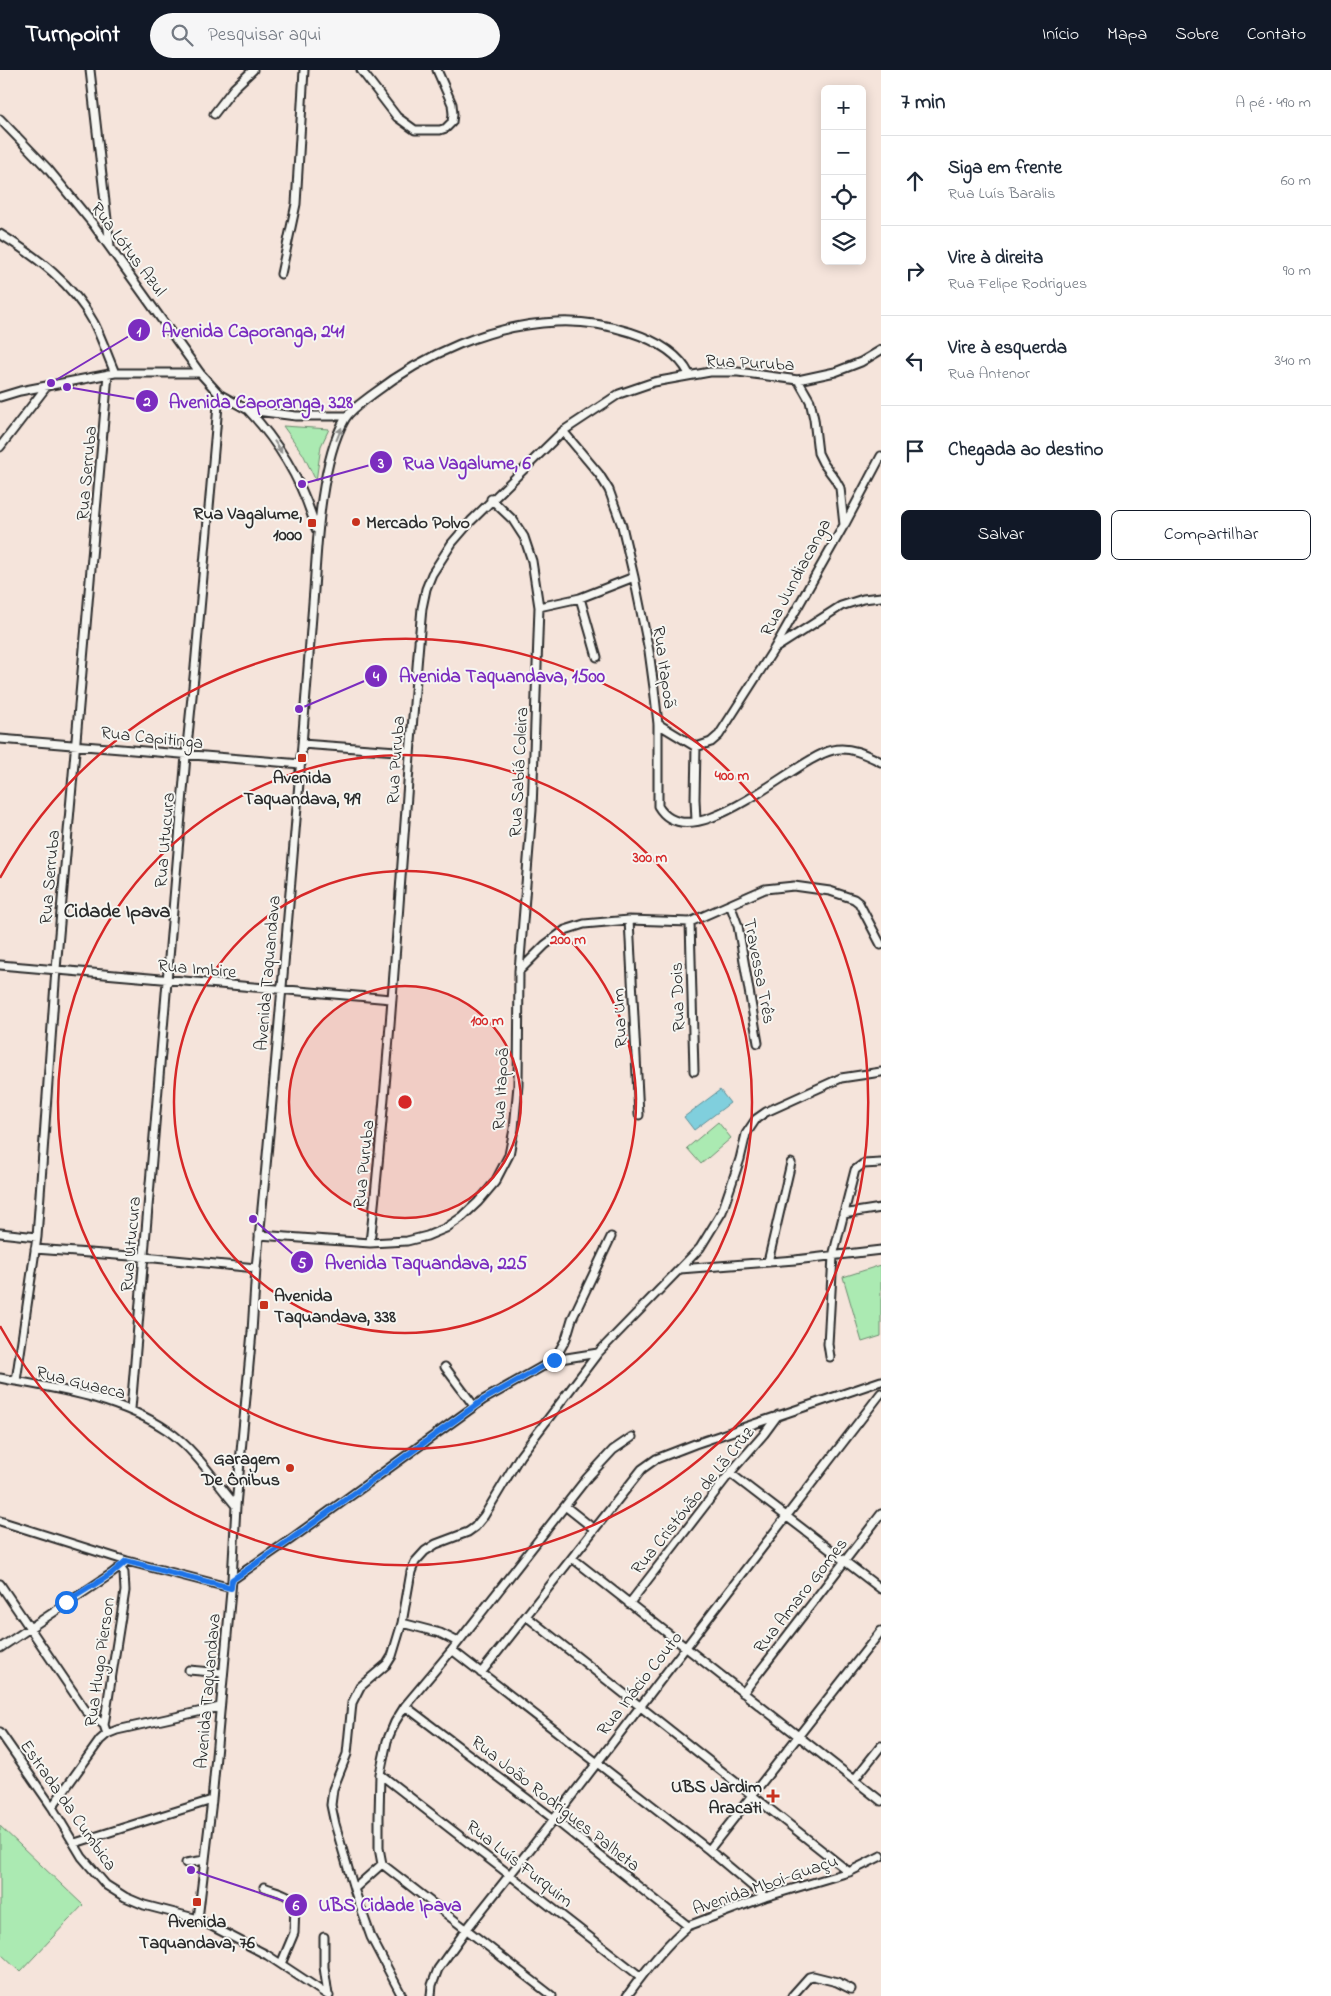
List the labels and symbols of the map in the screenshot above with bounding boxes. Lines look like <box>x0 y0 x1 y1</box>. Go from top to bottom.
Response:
street label: Rua Lótus Azul <box>83 198 172 303</box>
callout: Avenida Caporanga, 241 <box>127 313 355 347</box>
text: Avenida Caporanga, 241 <box>161 319 345 348</box>
text: 1 <box>137 321 142 343</box>
street label: Rua Puruba <box>705 349 795 379</box>
callout: Avenida Caporanga, 328 <box>134 384 363 418</box>
text: Avenida Caporanga, 328 <box>169 390 353 419</box>
text: 2 <box>142 391 151 413</box>
street label: Rua Serruba <box>71 425 105 521</box>
one-way arrow <box>335 426 343 441</box>
one-way arrow <box>274 441 283 454</box>
callout: Rua Vagalume, 6 <box>368 445 541 479</box>
text: Rua Vagalume, 6 <box>403 451 532 480</box>
text: 3 <box>377 453 384 475</box>
place label: Rua Vagalume, 1000 <box>193 502 302 549</box>
place label: Mercado Polvo <box>366 511 470 537</box>
street label: Rua Jundiacanga <box>755 515 840 642</box>
marker: Mercado Polvo <box>350 516 362 528</box>
marker: Rua Vagalume, 1000 <box>306 517 318 529</box>
street label: Rua Itapoã <box>644 625 682 710</box>
callout: Avenida Taquandava, 1500 <box>364 659 615 693</box>
text: Avenida Taquandava, 1500 <box>399 664 606 691</box>
text: 4 <box>372 666 380 688</box>
street label: Rua Sabiá Coleira <box>504 706 536 838</box>
street label: Rua Puruba <box>381 715 413 805</box>
street label: Rua Capitinga <box>99 721 204 758</box>
marker: Avenida Taquandava, 919 <box>296 752 308 764</box>
text: 400 m <box>714 765 750 787</box>
place label: Avenida Taquandava, 919 <box>243 766 361 813</box>
street label: Rua Utucura <box>149 791 183 889</box>
street label: Rua Serruba <box>34 829 68 925</box>
text: 300 m <box>632 847 668 869</box>
street label: Avenida Taquandava <box>249 894 289 1052</box>
district label: Cidade Ipava <box>64 898 171 927</box>
street label: Travessa Três <box>735 916 781 1026</box>
text: 200 m <box>549 929 586 951</box>
street label: Rua Imbire <box>156 954 238 986</box>
street label: Rua Dois <box>665 962 693 1032</box>
street label: Rua Um <box>606 987 636 1048</box>
text: 100 m <box>470 1010 504 1032</box>
street label: Rua Itapoã <box>487 1047 517 1131</box>
centre of rings <box>396 1093 414 1111</box>
street label: Rua Puruba <box>347 1119 383 1210</box>
street label: Rua Utucura <box>115 1195 149 1293</box>
callout: Avenida Taquandava, 225 <box>290 1245 537 1279</box>
text: Avenida Taquandava, 225 <box>325 1251 527 1278</box>
text: 5 <box>298 1253 307 1275</box>
place label: Avenida Taquandava, 338 <box>274 1284 396 1331</box>
marker: Avenida Taquandava, 338 <box>258 1299 270 1311</box>
route end <box>543 1349 566 1372</box>
street label: Rua Guaeca <box>33 1360 128 1408</box>
street label: Rua Cristóvão de Lã Cruz <box>626 1421 762 1581</box>
place label: Garagem De Ônibus <box>200 1447 280 1494</box>
marker: Garagem De Ônibus <box>284 1462 296 1474</box>
street label: Rua Amaro Gomes <box>748 1533 855 1660</box>
route start <box>55 1591 78 1614</box>
street label: Rua Hugo Pierson <box>79 1596 124 1729</box>
street label: Avenida Taquandava <box>189 1612 229 1770</box>
street label: Rua Inácio Couto <box>591 1626 690 1742</box>
street label: Rua João Rodrigues Palheta <box>464 1730 645 1880</box>
street label: Estrada da Cumbica <box>12 1735 122 1877</box>
place label: UBS Jardim Aracati <box>671 1775 762 1822</box>
marker: UBS Jardim Aracati <box>766 1789 780 1803</box>
street label: Rua Luís Furquim <box>460 1815 578 1915</box>
street label: Avenida Mboi-Guaçu <box>689 1849 842 1923</box>
callout: UBS Cidade Ipava <box>283 1888 472 1922</box>
text: UBS Cidade Ipava <box>318 1893 462 1920</box>
text: 6 <box>292 1895 300 1917</box>
marker: Avenida Taquandava, 76 <box>191 1896 203 1908</box>
place label: Avenida Taquandava, 76 <box>139 1910 255 1957</box>

